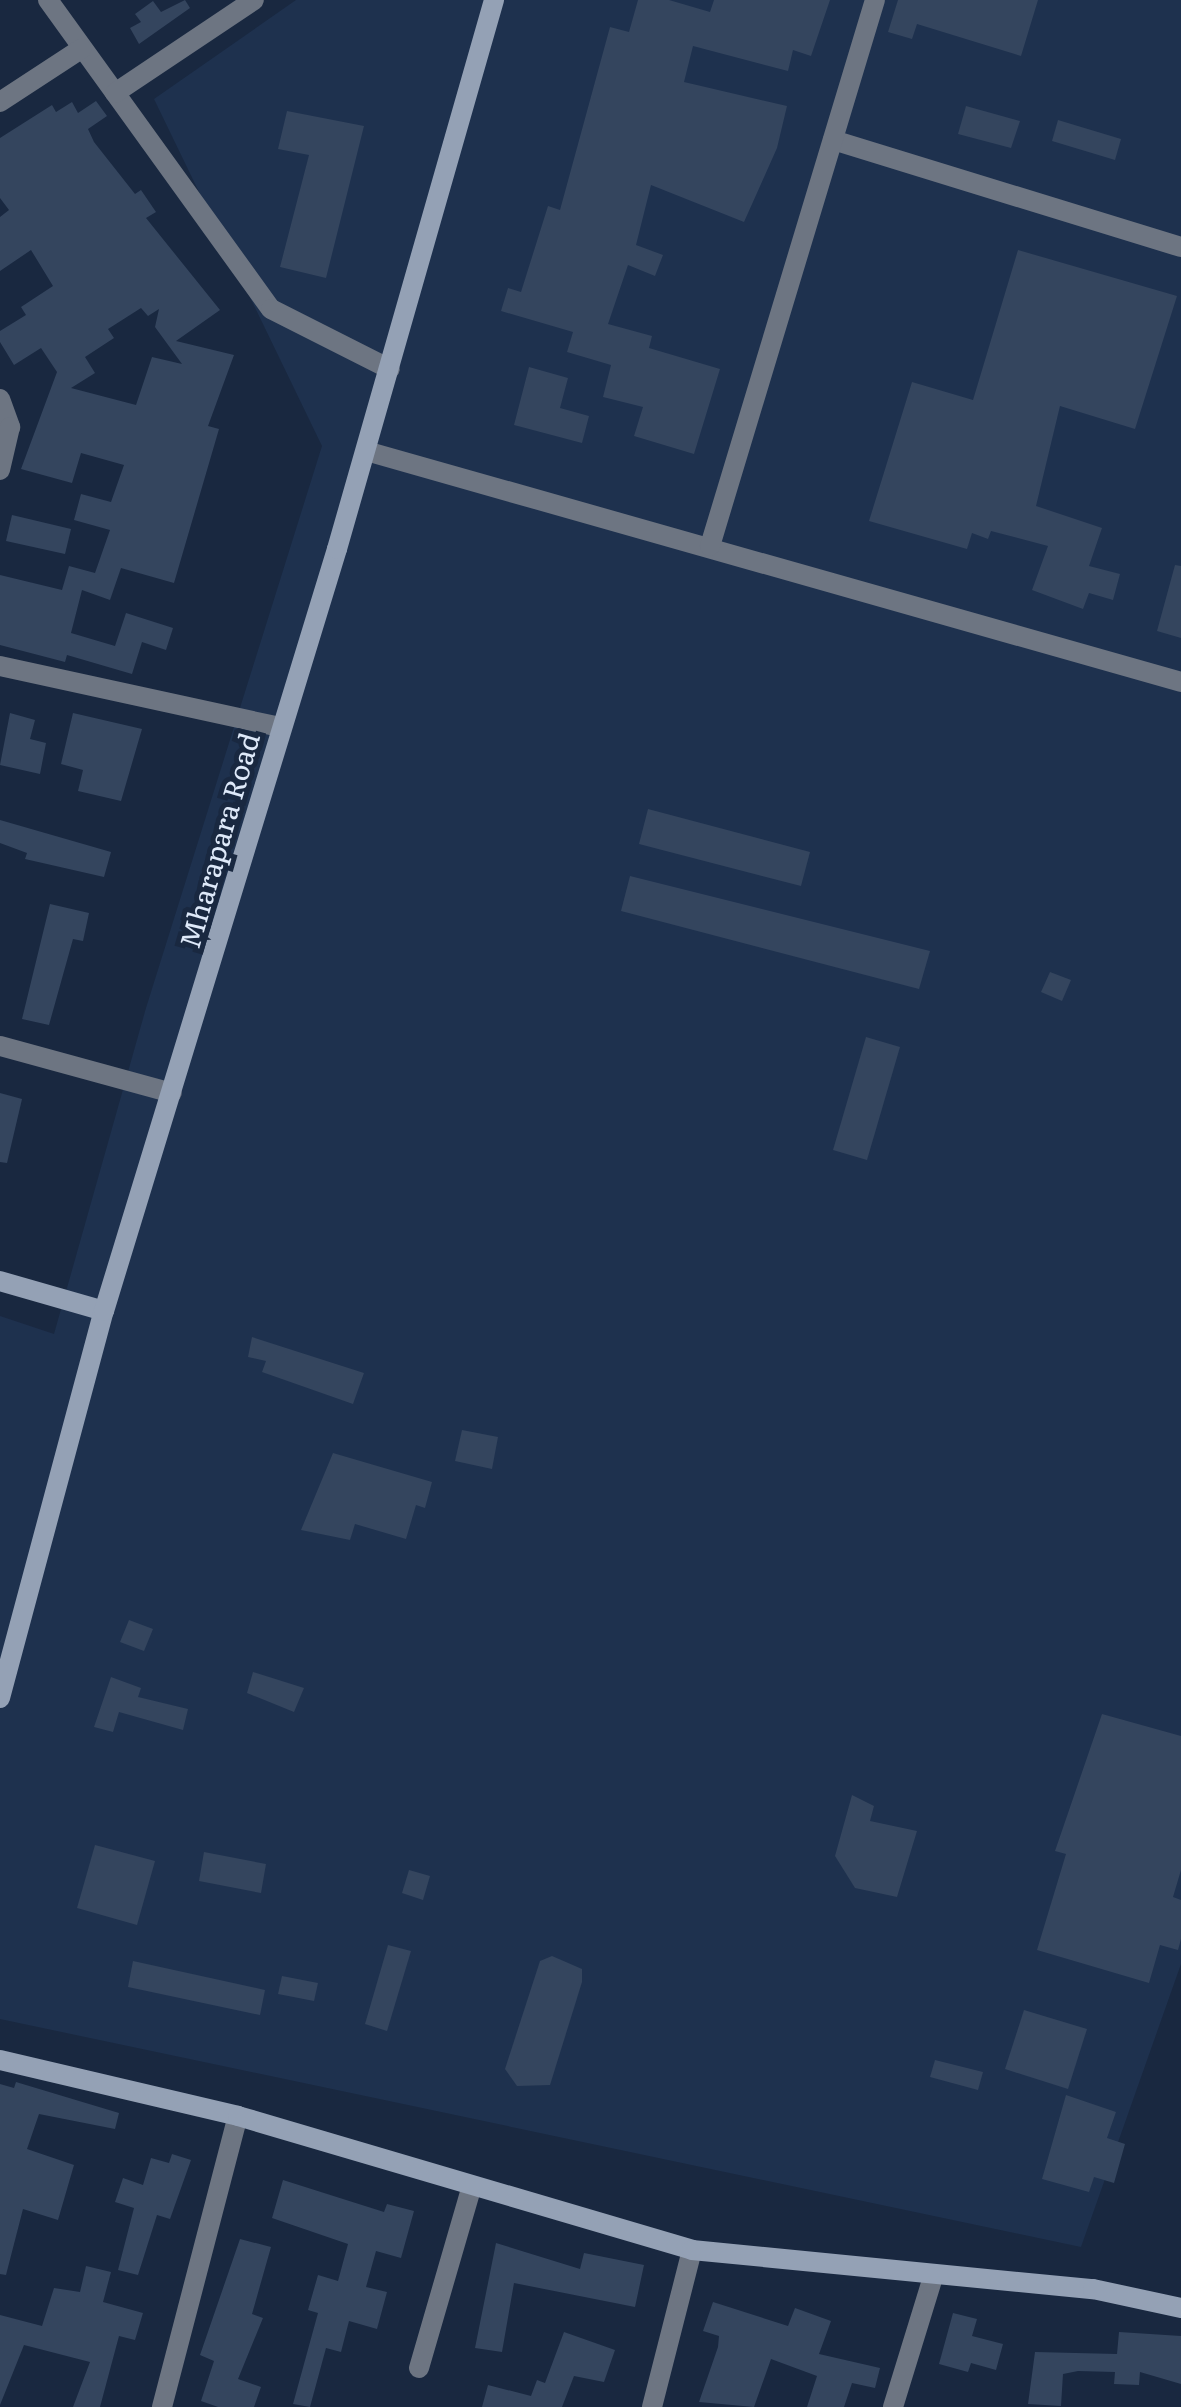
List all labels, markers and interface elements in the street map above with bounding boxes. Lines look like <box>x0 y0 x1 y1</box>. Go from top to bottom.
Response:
street label: Mharapara Road <box>171 728 265 952</box>

